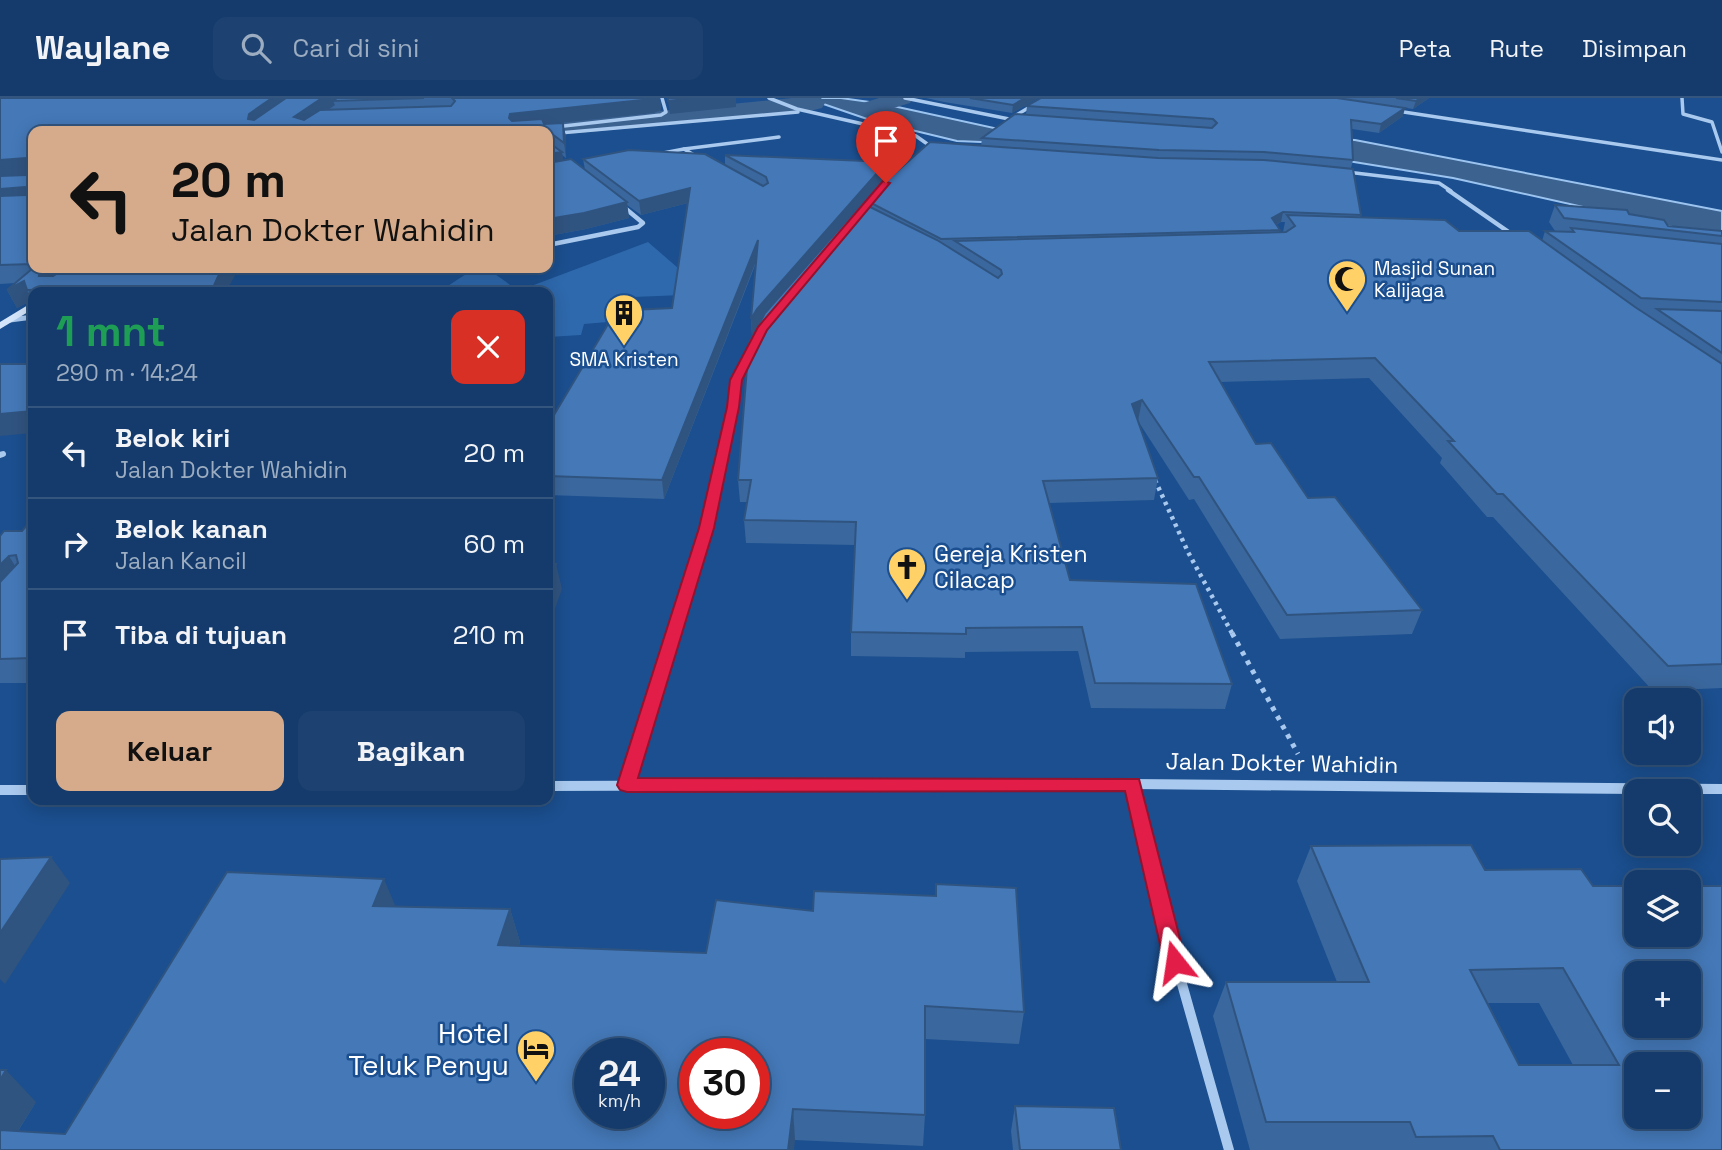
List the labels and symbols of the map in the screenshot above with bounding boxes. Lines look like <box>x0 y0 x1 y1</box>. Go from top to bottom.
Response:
pin <box>856 111 916 183</box>
place label: Masjid Sunan Kalijaga <box>1374 256 1495 303</box>
mosque icon: Masjid Sunan Kalijaga <box>1326 258 1368 313</box>
building icon: SMA Kristen <box>603 292 645 347</box>
place label: SMA Kristen <box>569 347 679 372</box>
place label: Gereja Kristen Cilacap <box>934 539 1088 595</box>
church icon: Gereja Kristen Cilacap <box>886 546 928 601</box>
street label: Jalan Dokter Wahidin <box>1165 746 1399 780</box>
position arrow <box>1138 925 1212 999</box>
place label: Hotel Teluk Penyu <box>348 1015 509 1083</box>
hotel icon: Hotel Teluk Penyu <box>515 1028 557 1083</box>
speed limit sign: 30 <box>679 1038 770 1129</box>

